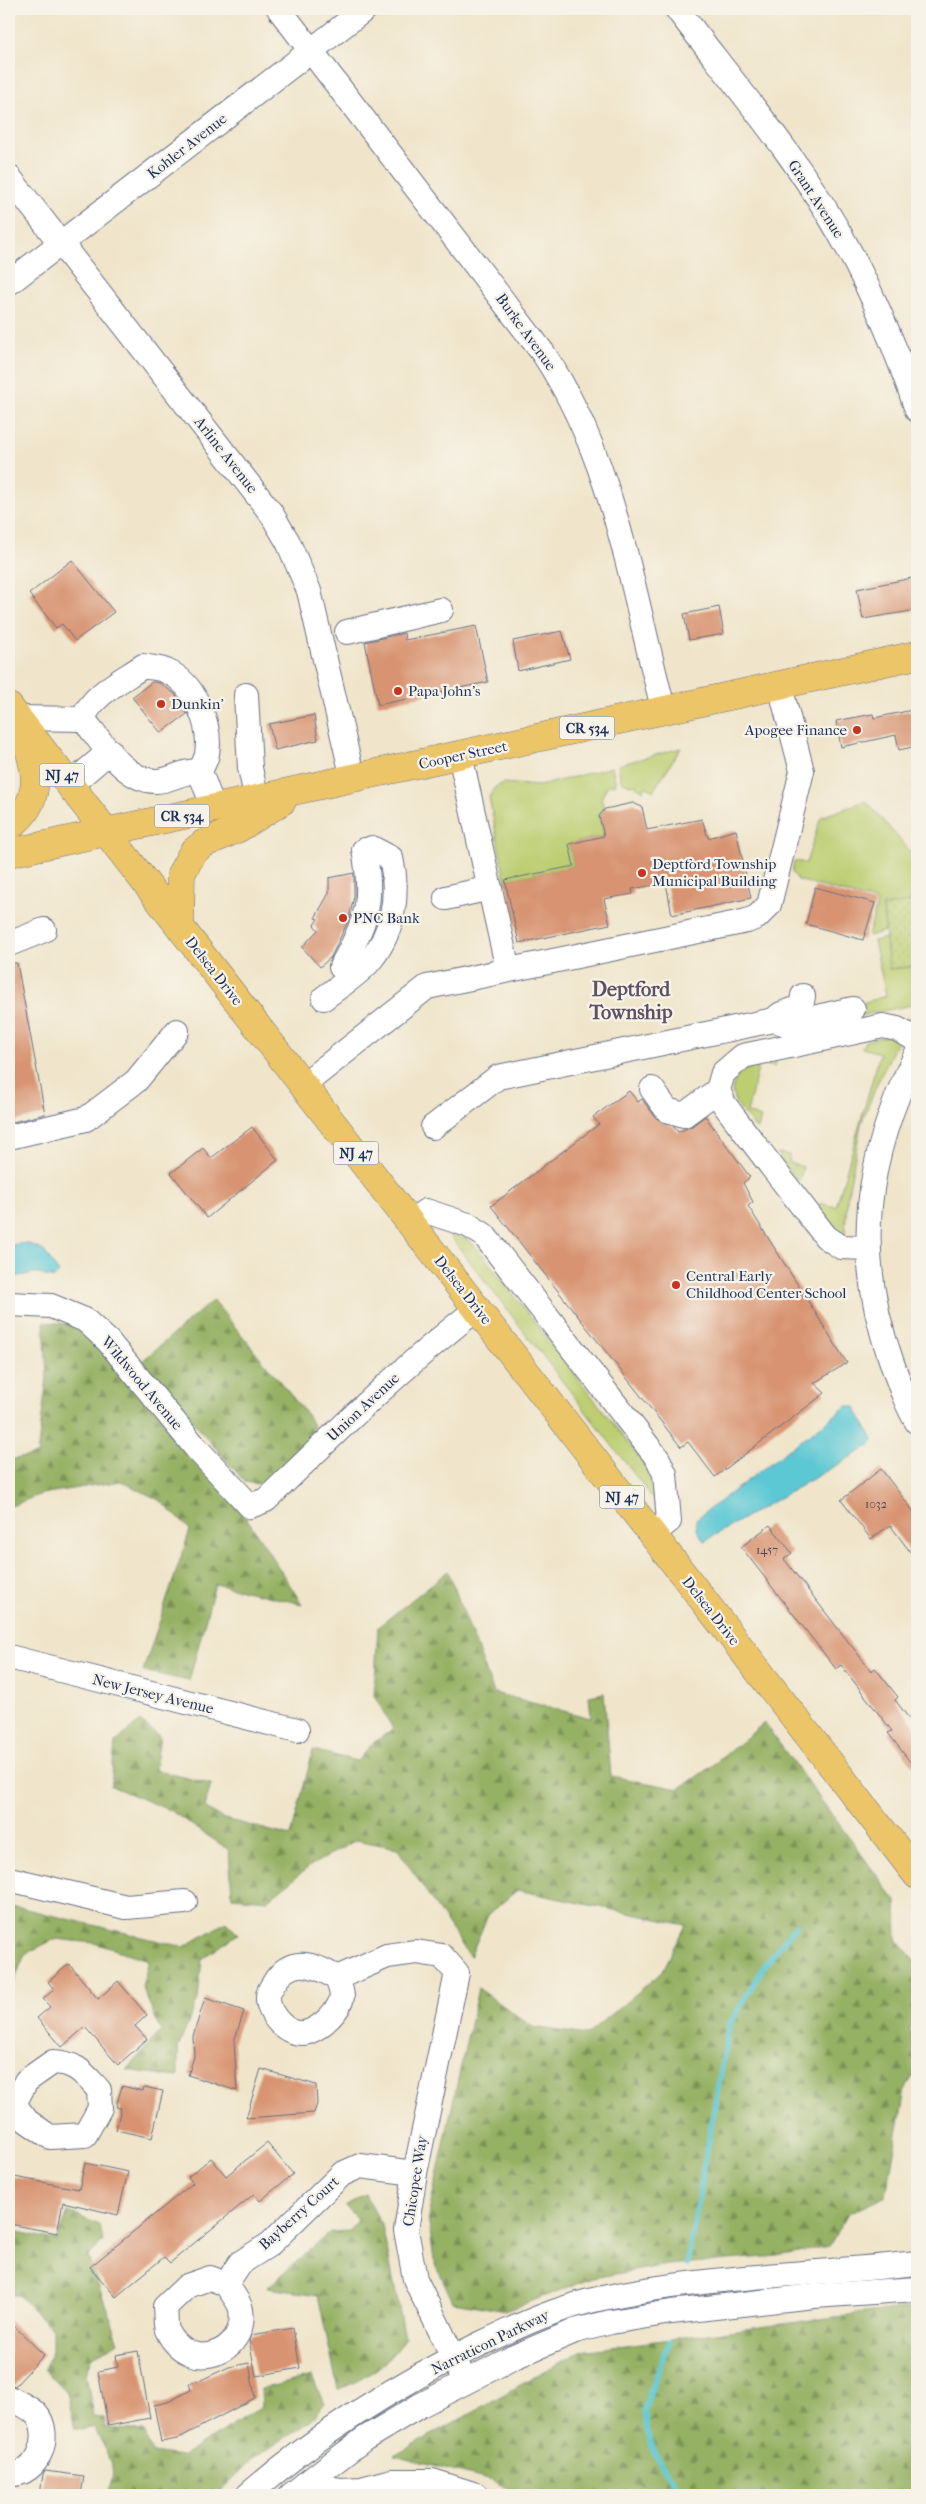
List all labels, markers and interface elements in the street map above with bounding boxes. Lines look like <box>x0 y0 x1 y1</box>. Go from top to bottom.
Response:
street label: Kohler Avenue <box>144 109 231 183</box>
street label: Grant Avenue <box>784 157 848 242</box>
street label: Burke Avenue <box>492 290 560 375</box>
street label: Arline Avenue <box>190 412 262 497</box>
place label: Papa John's <box>408 682 481 700</box>
marker: Papa John's <box>392 685 404 697</box>
place label: Dunkin' <box>171 695 224 713</box>
marker: Dunkin' <box>155 698 167 710</box>
road number: CR 534 <box>560 716 614 740</box>
place label: Apogee Finance <box>744 721 848 739</box>
marker: Apogee Finance <box>851 724 863 736</box>
street label: Cooper Street <box>417 737 510 773</box>
road number: NJ 47 <box>40 764 84 786</box>
road number: CR 534 <box>154 804 210 828</box>
place label: Deptford Township Municipal Building <box>652 855 778 890</box>
marker: Deptford Township Municipal Building <box>636 867 648 879</box>
place label: PNC Bank <box>353 909 420 927</box>
marker: PNC Bank <box>337 912 349 924</box>
street label: Delsea Drive <box>181 933 247 1010</box>
district label: Deptford Township <box>588 978 673 1024</box>
road number: NJ 47 <box>334 1142 378 1164</box>
street label: Delsea Drive <box>430 1252 496 1329</box>
place label: Central Early Childhood Center School <box>686 1267 847 1302</box>
marker: Central Early Childhood Center School <box>670 1279 682 1291</box>
street label: Wildwood Avenue <box>97 1332 187 1434</box>
street label: Union Avenue <box>323 1368 403 1445</box>
road number: NJ 47 <box>600 1485 644 1508</box>
house number: 1032 <box>865 1497 887 1511</box>
house number: 1457 <box>756 1543 778 1557</box>
street label: Delsea Drive <box>678 1573 744 1650</box>
street label: New Jersey Avenue <box>91 1670 216 1718</box>
street label: Chicopee Way <box>399 2133 431 2228</box>
street label: Bayberry Court <box>255 2172 343 2254</box>
street label: Narraticon Parkway <box>428 2305 553 2378</box>

